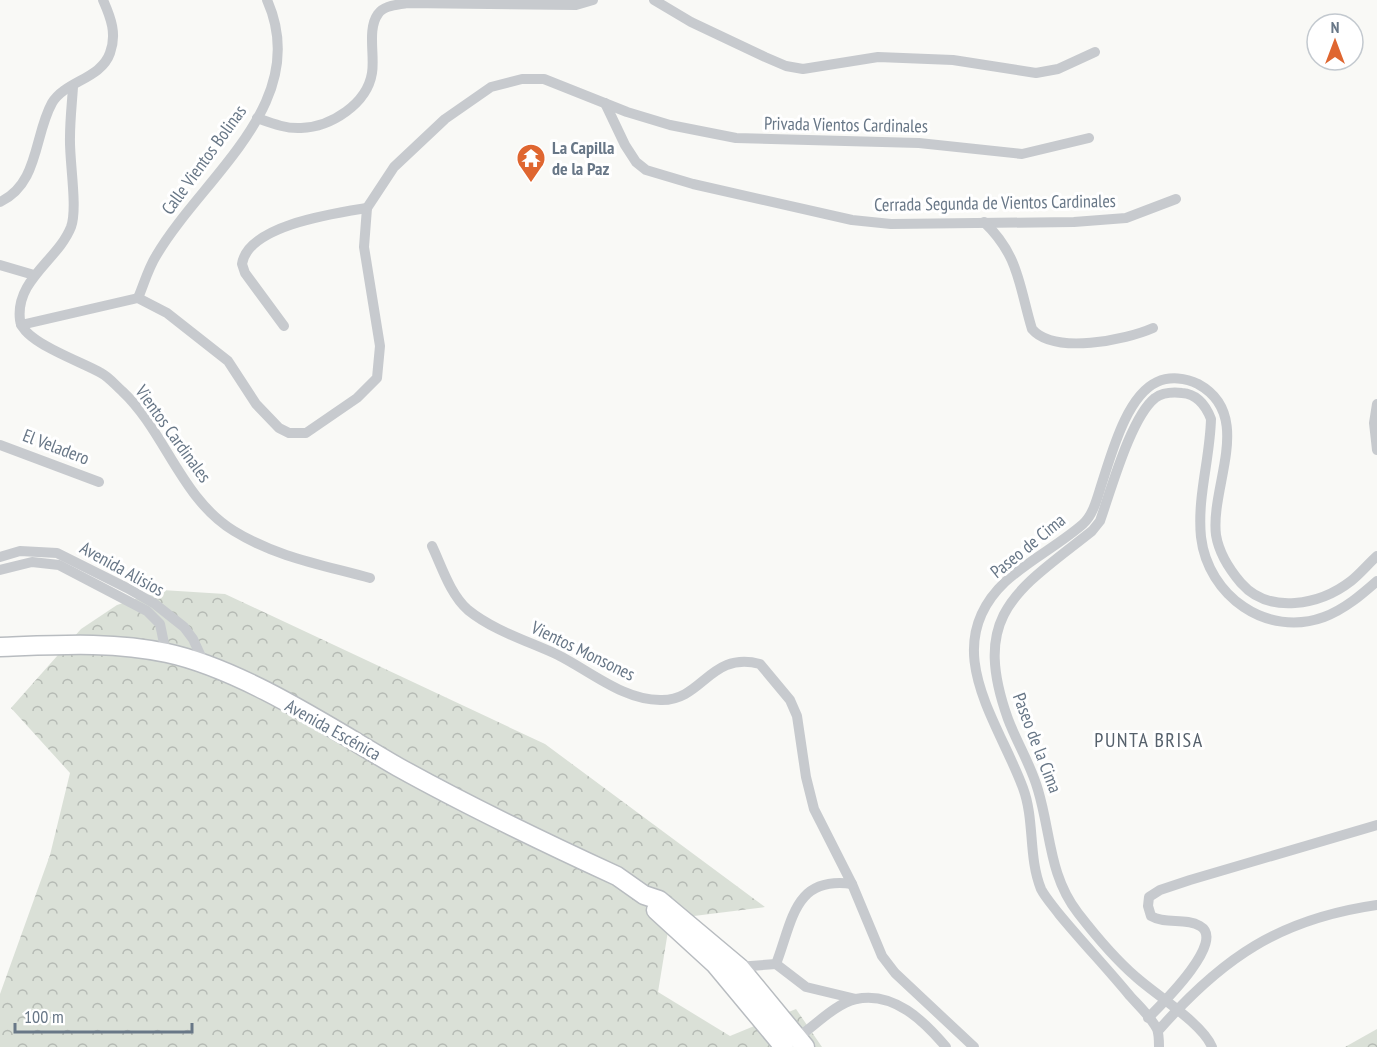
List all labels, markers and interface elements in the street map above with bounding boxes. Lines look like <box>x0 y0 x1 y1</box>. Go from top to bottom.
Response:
north arrow <box>1305 12 1365 72</box>
text: N <box>1331 17 1339 37</box>
street label: Calle Vientos Bolinas <box>156 100 251 219</box>
street label: Privada Vientos Cardinales <box>764 112 928 137</box>
place label: La Capilla de la Paz <box>552 136 614 180</box>
temple icon: La Capilla de la Paz <box>515 142 547 184</box>
street label: Cerrada Segunda de Vientos Cardinales <box>874 189 1116 216</box>
street label: Vientos Cardinales <box>130 380 216 487</box>
street label: El Veladero <box>20 423 93 470</box>
street label: Paseo de Cima <box>986 508 1070 583</box>
street label: Avenida Alisios <box>76 536 168 601</box>
street label: Vientos Monsones <box>527 615 639 686</box>
street label: Paseo de la Cima <box>1008 690 1067 796</box>
street label: Avenida Escénica <box>281 694 385 765</box>
district label: PUNTA BRISA <box>1094 727 1204 753</box>
scale bar <box>15 996 192 1034</box>
text: 100 m <box>24 1005 64 1028</box>

